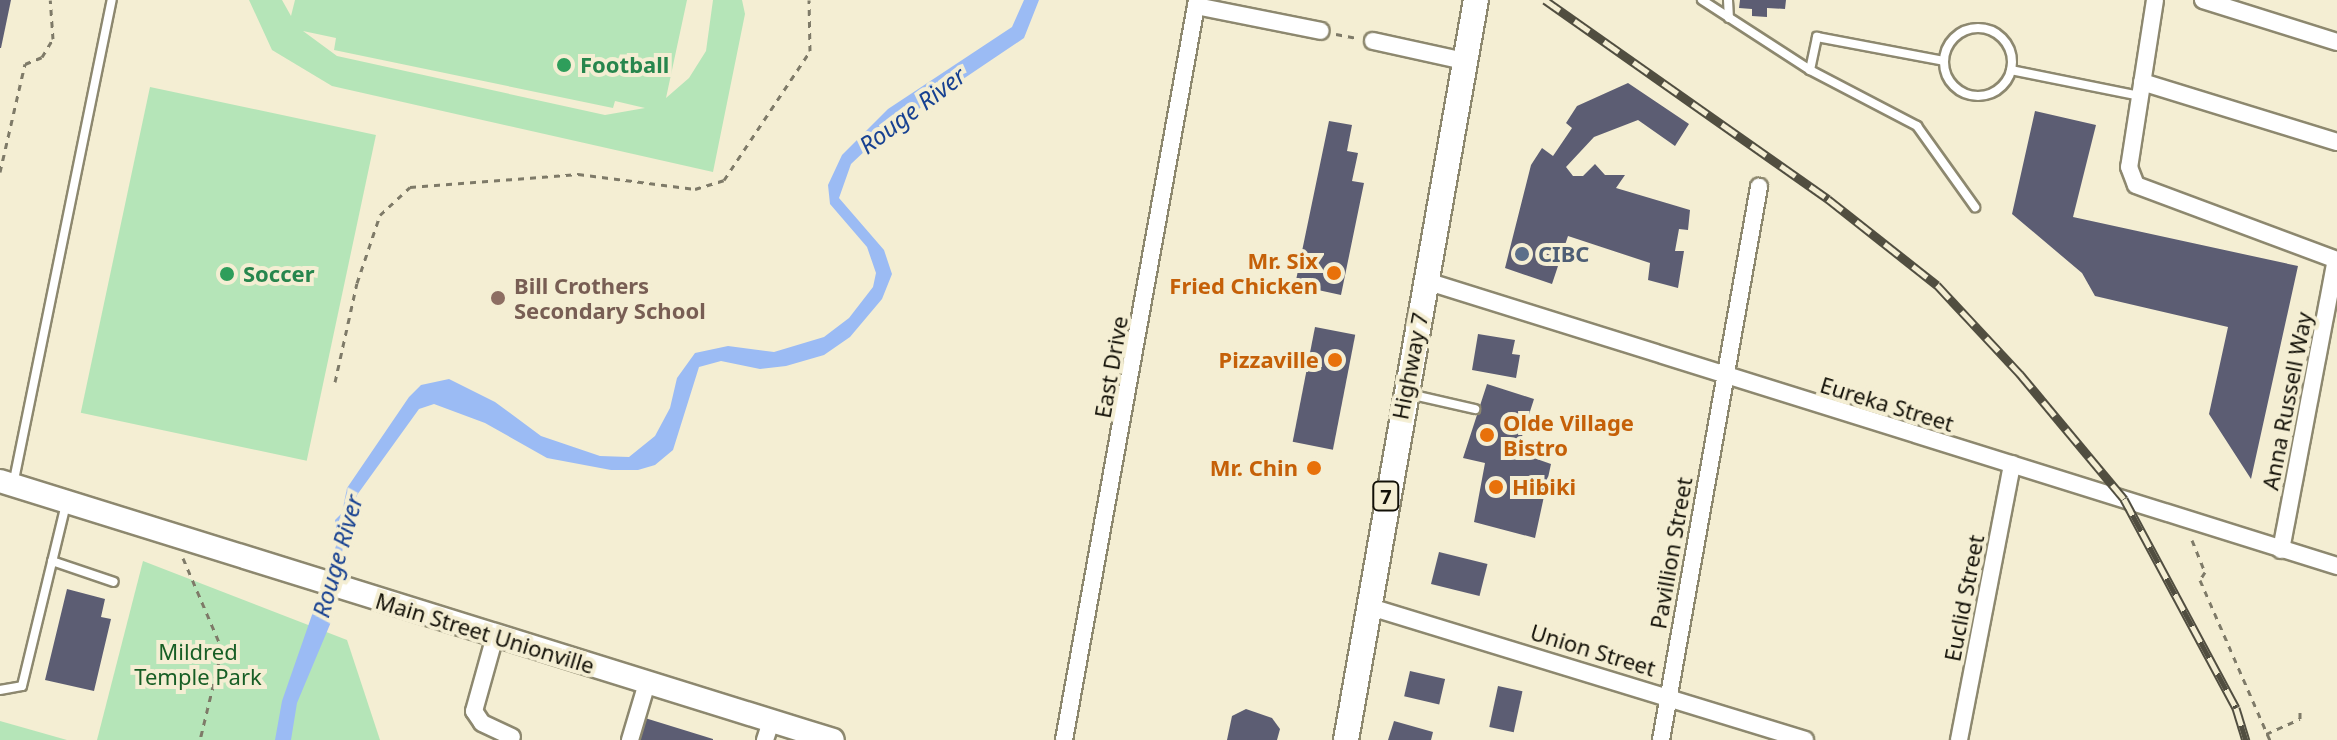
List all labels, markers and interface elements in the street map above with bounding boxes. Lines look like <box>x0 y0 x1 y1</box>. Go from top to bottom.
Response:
place label: Football <box>580 52 669 78</box>
marker: Football <box>555 56 573 74</box>
water label: Rouge River <box>853 61 971 159</box>
place label: CIBC <box>1538 241 1589 267</box>
marker: CIBC <box>1513 245 1531 263</box>
place label: Mr. Six Fried Chicken <box>1169 247 1318 298</box>
place label: Soccer <box>243 261 315 287</box>
marker: Mr. Six Fried Chicken <box>1325 264 1343 282</box>
marker: Soccer <box>218 265 236 283</box>
place label: Bill Crothers Secondary School <box>514 272 706 324</box>
marker: Bill Crothers Secondary School <box>489 289 507 307</box>
street label: Highway 7 <box>1387 310 1433 422</box>
street label: Anna Russell Way <box>2257 310 2317 492</box>
street label: East Drive <box>1089 314 1133 420</box>
place label: Pizzaville <box>1219 347 1319 373</box>
marker: Pizzaville <box>1326 351 1344 369</box>
street label: Eureka Street <box>1817 371 1957 437</box>
place label: Olde Village Bistro <box>1503 409 1634 460</box>
marker: Olde Village Bistro <box>1478 426 1496 444</box>
place label: Mr. Chin <box>1210 455 1298 481</box>
marker: Mr. Chin <box>1305 459 1323 477</box>
place label: Hibiki <box>1512 474 1576 500</box>
street label: Pavillion Street <box>1645 475 1697 631</box>
marker: Hibiki <box>1487 478 1505 496</box>
road number: 7 <box>1372 480 1400 512</box>
water label: Rouge River <box>306 491 368 621</box>
street label: Euclid Street <box>1939 532 1989 664</box>
street label: Main Street Unionville <box>372 587 598 679</box>
street label: Union Street <box>1527 618 1659 682</box>
park label: Mildred Temple Park <box>134 638 262 690</box>

